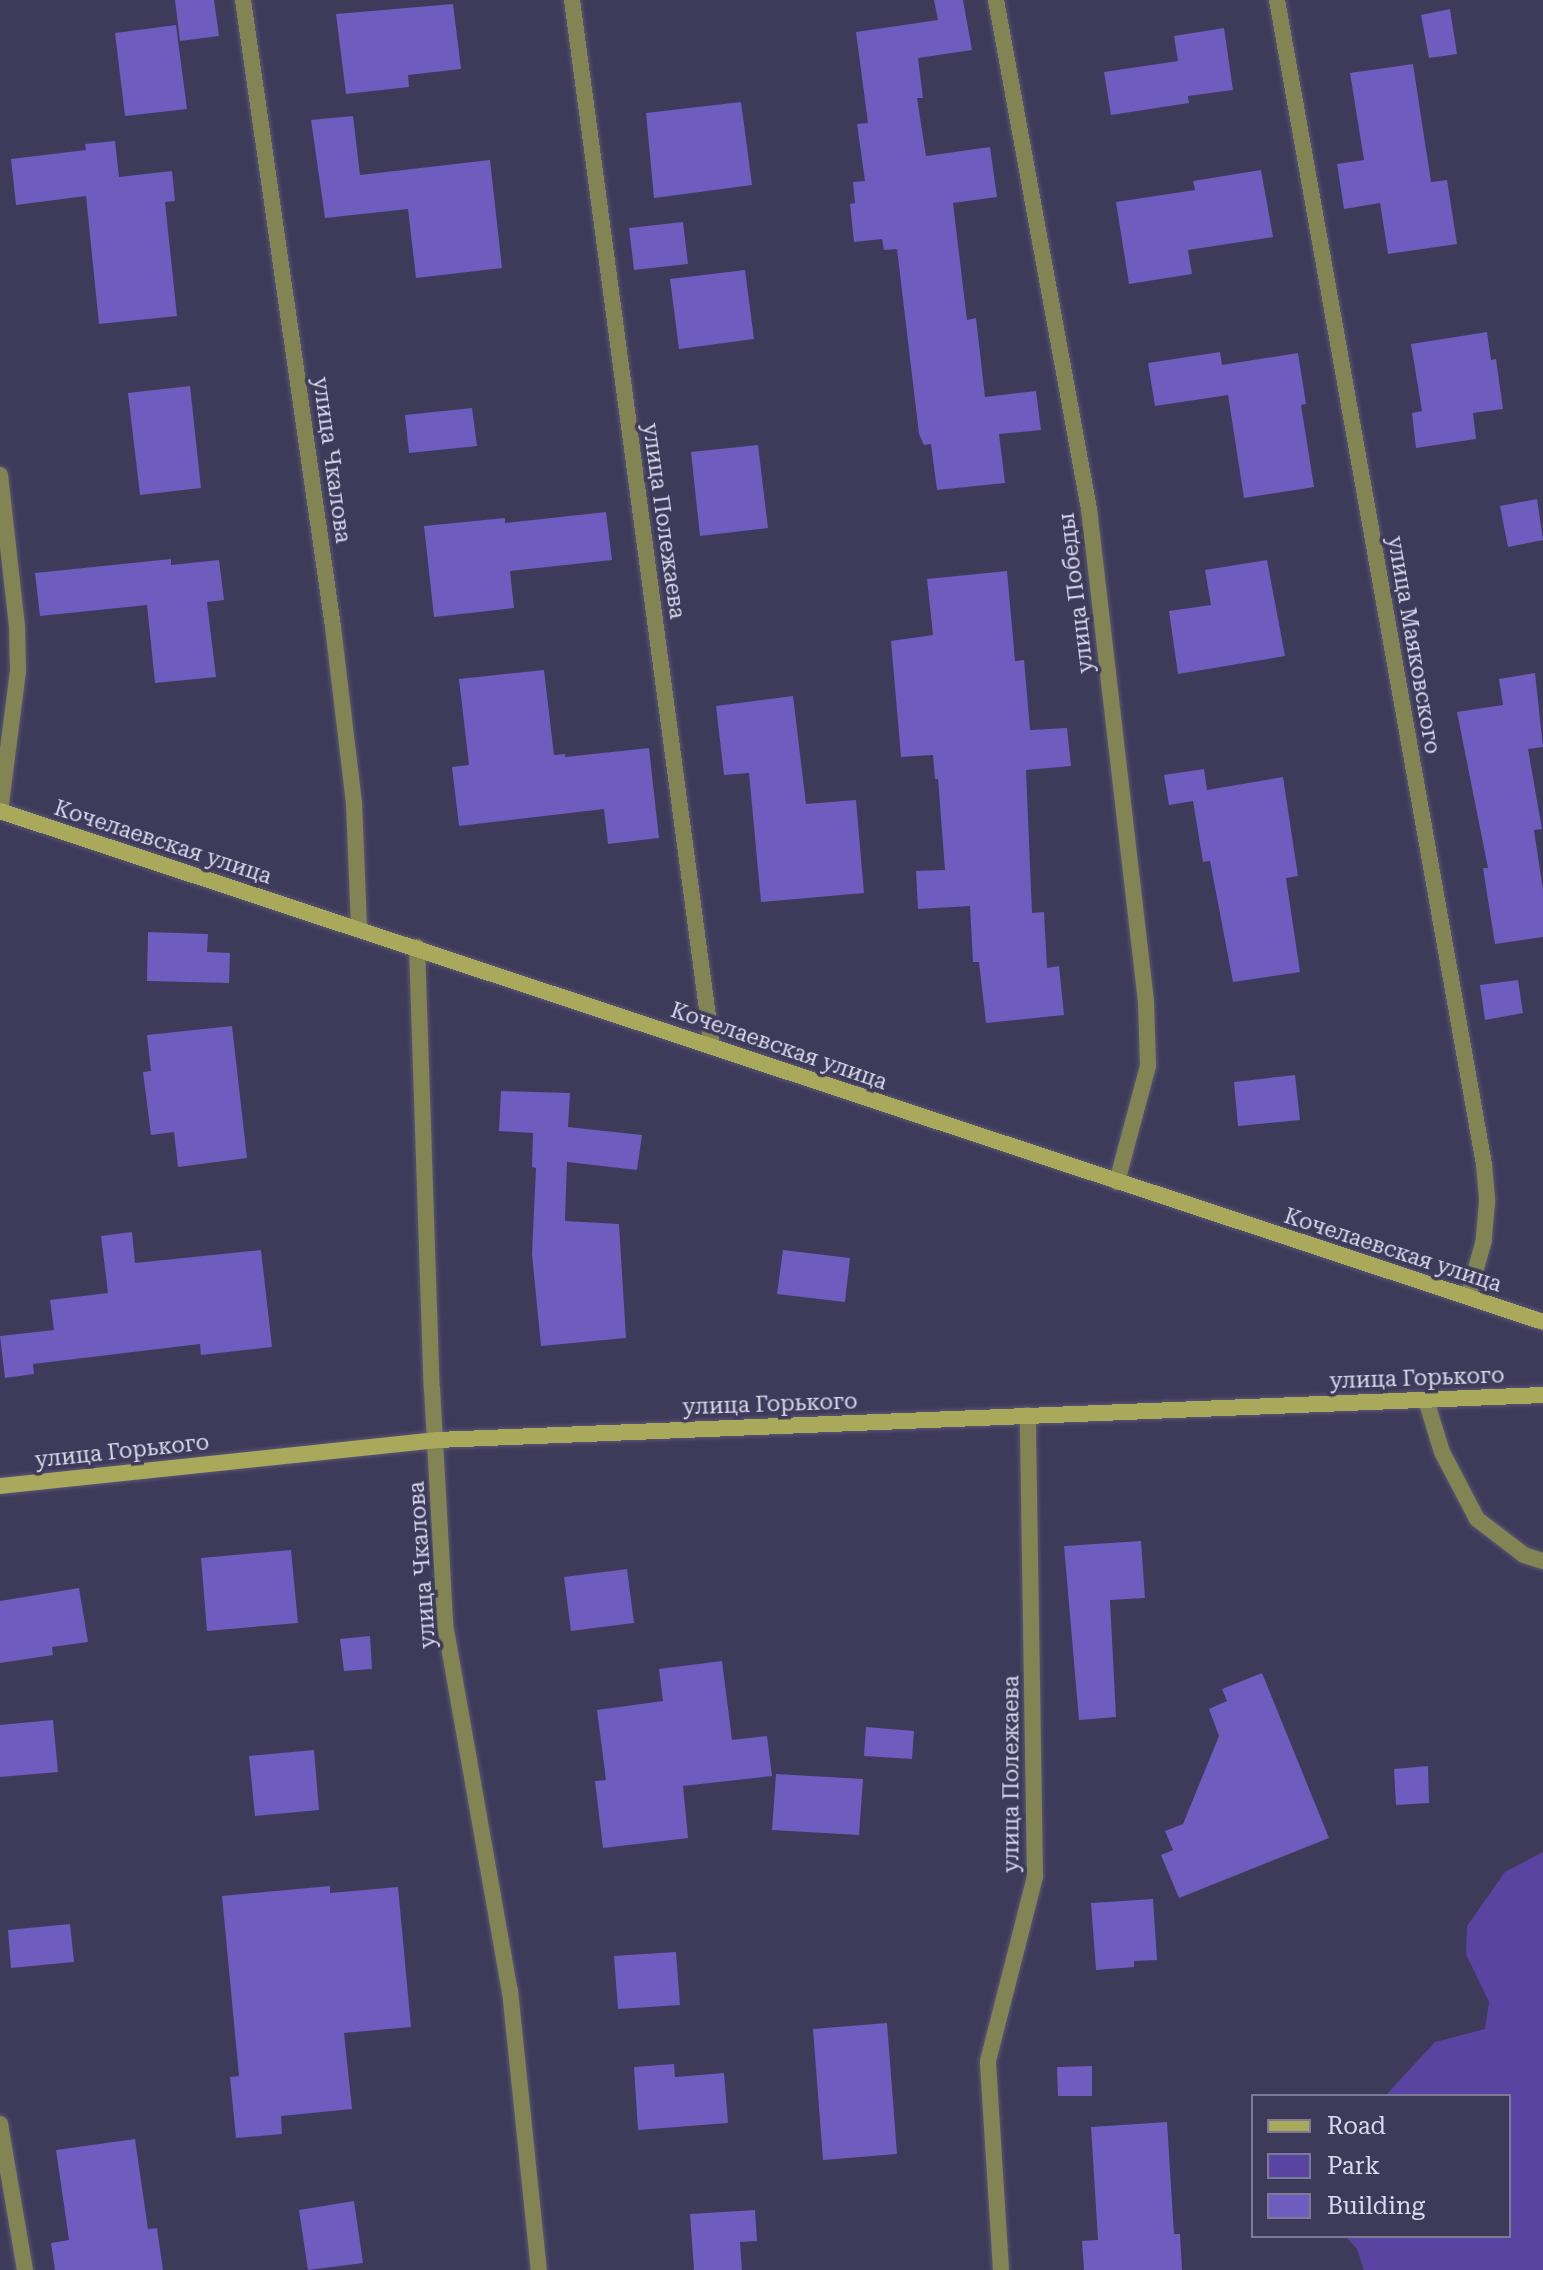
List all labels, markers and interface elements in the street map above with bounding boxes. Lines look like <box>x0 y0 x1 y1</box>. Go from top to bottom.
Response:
street label: улица Чкалова <box>307 375 357 545</box>
street label: улица Полежаева <box>637 421 691 621</box>
street label: улица Победы <box>1053 511 1099 675</box>
street label: улица Маяковского <box>1382 534 1446 756</box>
street label: Кочелаевская улица <box>51 794 275 890</box>
street label: Кочелаевская улица <box>667 997 891 1095</box>
street label: Кочелаевская улица <box>1281 1202 1505 1298</box>
street label: улица Горького <box>1329 1362 1505 1394</box>
street label: улица Горького <box>682 1388 858 1420</box>
street label: улица Горького <box>34 1429 210 1473</box>
street label: улица Чкалова <box>403 1481 441 1649</box>
street label: улица Полежаева <box>998 1675 1024 1873</box>
legend <box>1251 2094 1511 2238</box>
text: Road <box>1327 2112 1386 2140</box>
text: Park <box>1327 2152 1380 2180</box>
text: Building <box>1327 2192 1425 2220</box>

